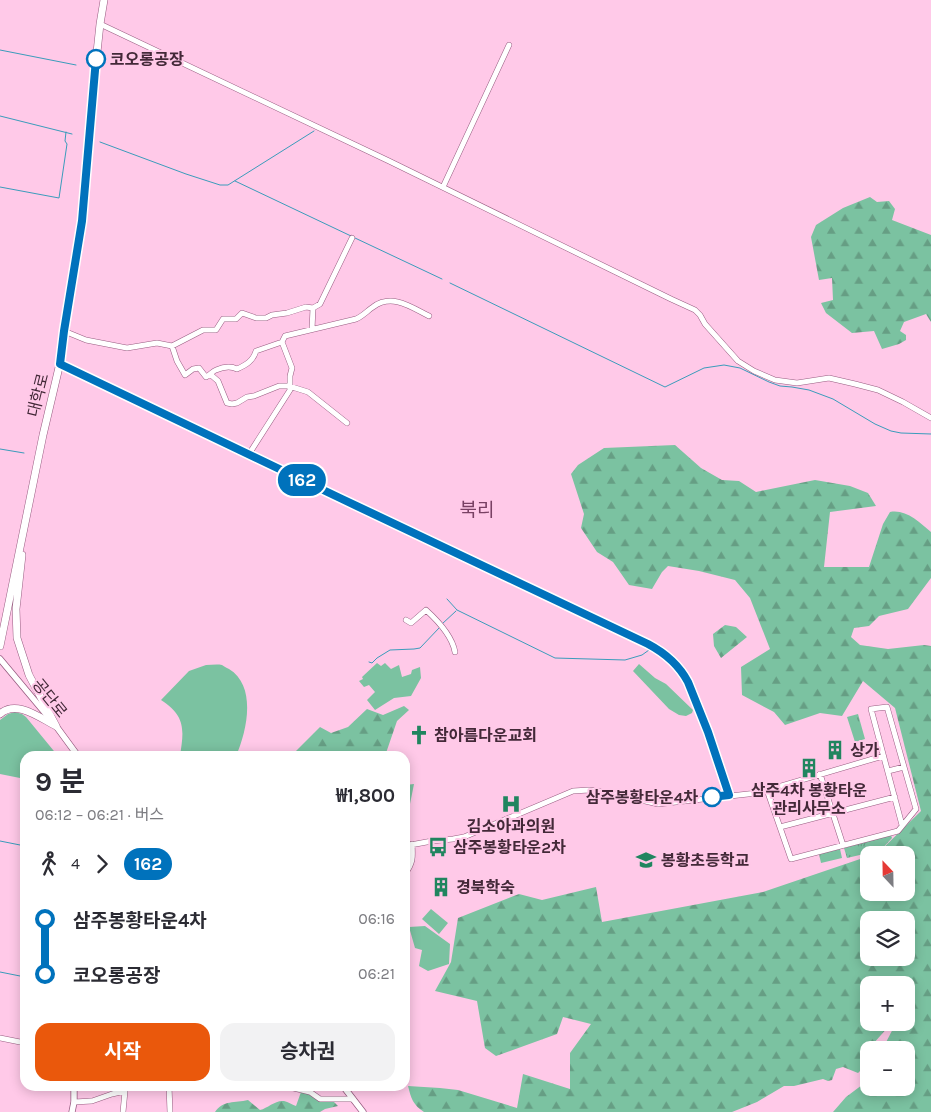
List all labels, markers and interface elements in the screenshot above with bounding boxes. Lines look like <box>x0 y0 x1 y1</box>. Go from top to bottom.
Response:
marker: 코오롱공장 <box>86 49 106 69</box>
place label: 코오롱공장 <box>110 50 184 69</box>
street label: 대학로 <box>23 371 53 419</box>
line badge: 162 <box>273 464 331 496</box>
text: 162 <box>288 469 316 491</box>
district label: 북리 <box>460 499 494 521</box>
street label: 공단로 <box>29 675 71 721</box>
church icon: 참아름다운교회 <box>408 724 430 746</box>
place label: 참아름다운교회 <box>434 726 537 745</box>
building icon: 상가 <box>824 739 846 761</box>
place label: 상가 <box>850 741 880 760</box>
building icon: 삼주4차 봉황타운 관리사무소 <box>798 757 820 779</box>
text: 9 분 <box>35 765 85 798</box>
place label: 삼주4차 봉황타운 관리사무소 <box>751 781 867 818</box>
text: ₩1,800 <box>336 785 395 807</box>
marker: 삼주봉황타운4차 <box>702 787 722 807</box>
place label: 삼주봉황타운4차 <box>585 788 698 807</box>
hospital icon: 김소아과의원 <box>500 793 522 815</box>
text: 06:12 – 06:21 · 버스 <box>35 805 164 824</box>
place label: 김소아과의원 <box>467 817 555 836</box>
bus stop icon: 삼주봉황타운2차 <box>427 836 449 858</box>
place label: 삼주봉황타운2차 <box>453 838 566 857</box>
north arrow <box>860 846 915 901</box>
map controls <box>860 846 915 1096</box>
school or university icon: 봉황초등학교 <box>635 849 657 871</box>
icon: walk <box>35 850 63 878</box>
icon: forward <box>88 850 116 878</box>
place label: 봉황초등학교 <box>661 851 750 870</box>
text: 162 <box>134 853 162 875</box>
text: 4 <box>71 854 80 873</box>
building icon: 경북학숙 <box>430 876 452 898</box>
place label: 경북학숙 <box>456 878 515 897</box>
text: 06:16 <box>358 909 395 928</box>
text: 삼주봉황타운4차 <box>73 910 207 932</box>
button: layers <box>860 911 915 966</box>
text: 06:21 <box>358 964 395 983</box>
text: 코오롱공장 <box>73 965 160 987</box>
button: + <box>860 976 915 1031</box>
button: 시작 <box>35 1023 210 1081</box>
button: 승차권 <box>220 1023 395 1081</box>
button: − <box>860 1041 915 1096</box>

